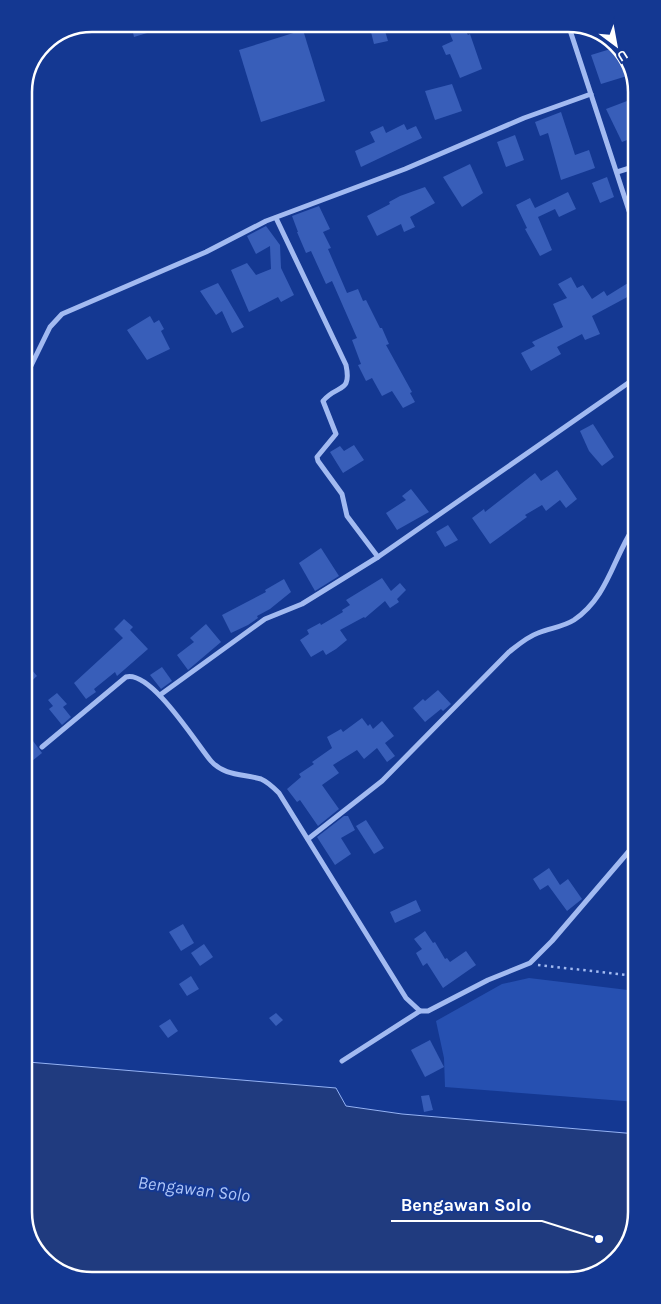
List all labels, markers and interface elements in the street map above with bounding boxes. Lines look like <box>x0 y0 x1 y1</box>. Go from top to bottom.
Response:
north arrow <box>591 20 641 70</box>
text: U <box>614 46 631 65</box>
water label: Bengawan Solo <box>137 1171 252 1207</box>
callout: Bengawan Solo <box>391 1188 542 1221</box>
text: Bengawan Solo <box>401 1194 531 1216</box>

